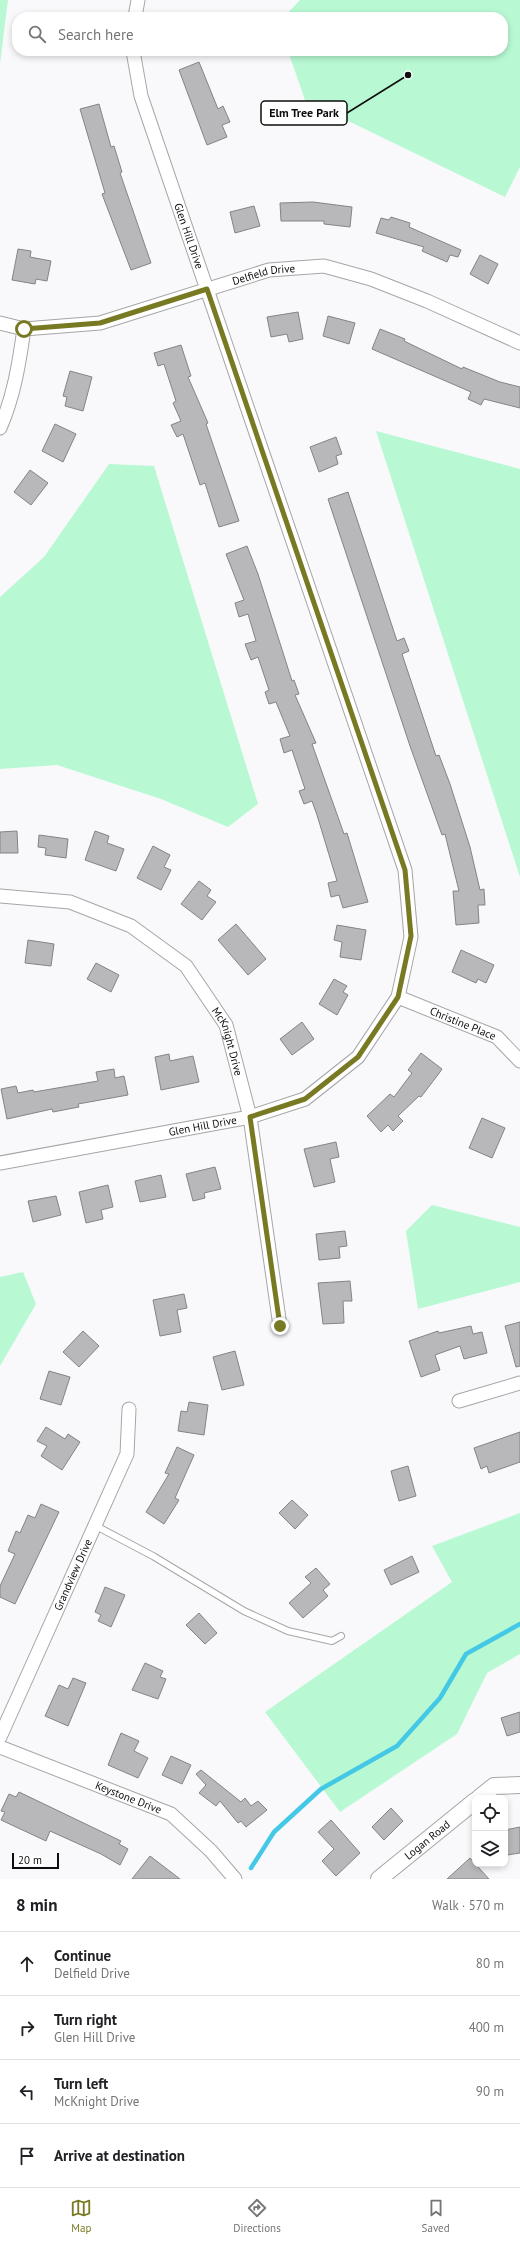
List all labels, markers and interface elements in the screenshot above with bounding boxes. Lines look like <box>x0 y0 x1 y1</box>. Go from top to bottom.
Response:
search box <box>12 12 508 56</box>
icon: search <box>26 23 48 45</box>
text: Search here <box>58 25 134 44</box>
callout: Elm Tree Park <box>261 101 347 125</box>
text: Elm Tree Park <box>269 105 339 120</box>
street label: Glen Hill Drive <box>171 201 207 271</box>
street label: Delfield Drive <box>230 261 296 288</box>
route start <box>15 320 33 338</box>
street label: McKnight Drive <box>209 1004 246 1078</box>
street label: Christine Place <box>428 1004 498 1043</box>
street label: Glen Hill Drive <box>167 1113 238 1139</box>
route end <box>271 1317 289 1335</box>
street label: Grandview Drive <box>51 1536 95 1613</box>
street label: Keystone Drive <box>93 1778 164 1817</box>
map controls <box>472 1795 508 1867</box>
button: locate <box>472 1795 508 1831</box>
street label: Logan Road <box>402 1817 453 1863</box>
button: layers <box>472 1831 508 1867</box>
scale bar <box>12 1851 59 1870</box>
text: 20 m <box>18 1853 42 1867</box>
text: 8 min <box>16 1894 57 1916</box>
text: Walk · 570 m <box>432 1897 504 1914</box>
text: Continue <box>54 1946 111 1965</box>
icon: ahead <box>16 1953 38 1975</box>
text: 80 m <box>476 1955 504 1972</box>
text: Delfield Drive <box>54 1965 130 1982</box>
text: Turn right <box>54 2010 117 2029</box>
icon: right <box>16 2017 38 2039</box>
text: 400 m <box>469 2019 504 2036</box>
text: Glen Hill Drive <box>54 2029 135 2046</box>
text: Turn left <box>54 2074 108 2093</box>
icon: left <box>16 2081 38 2103</box>
text: 90 m <box>476 2083 504 2100</box>
text: McKnight Drive <box>54 2093 139 2110</box>
icon: arrive <box>16 2145 38 2167</box>
text: Arrive at destination <box>54 2146 185 2165</box>
tab: Map <box>70 2197 92 2235</box>
tab: Directions <box>233 2197 281 2235</box>
tab: Saved <box>422 2197 450 2235</box>

